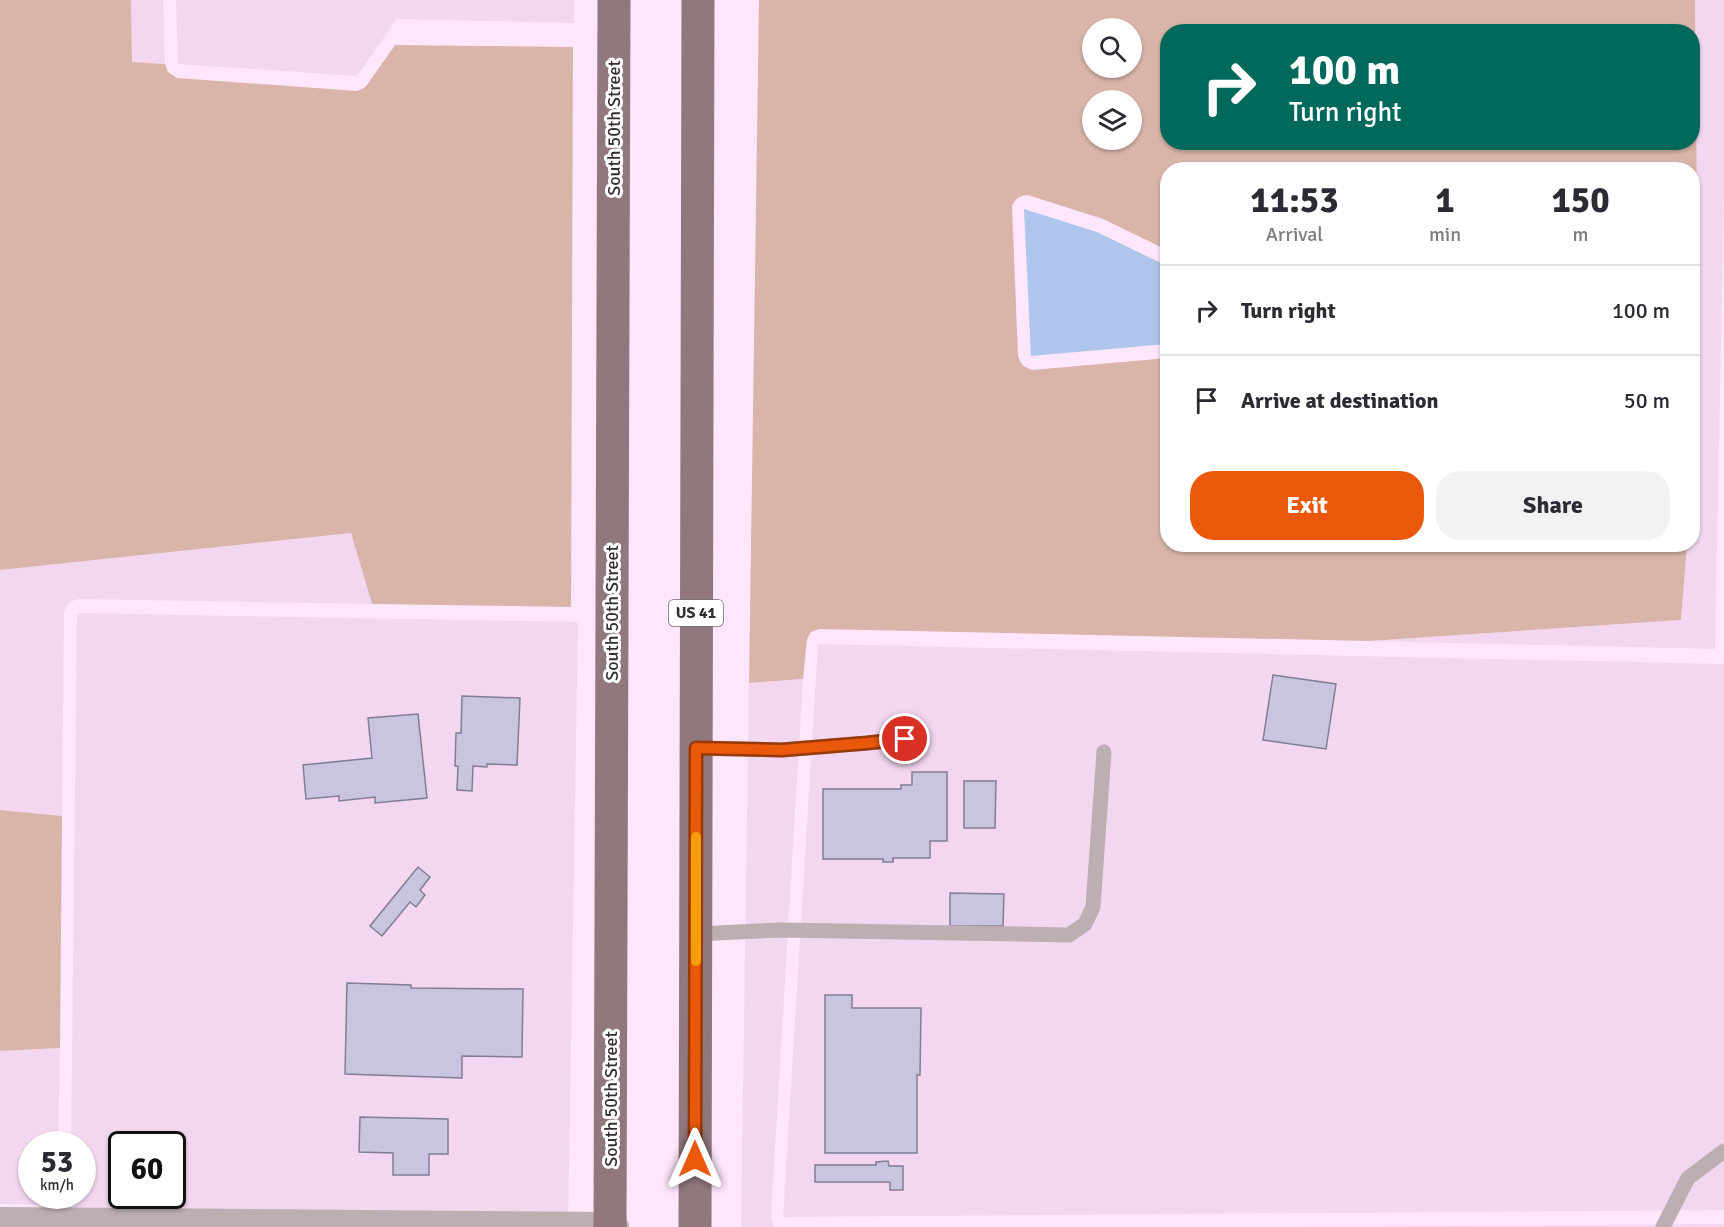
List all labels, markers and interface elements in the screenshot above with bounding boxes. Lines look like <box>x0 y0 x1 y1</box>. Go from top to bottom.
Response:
map controls <box>1082 18 1142 150</box>
button: search <box>1082 18 1142 78</box>
text: 100 m <box>1289 45 1400 96</box>
icon: right <box>1190 48 1268 126</box>
street label: South 50th Street <box>603 60 625 196</box>
button: layers <box>1082 90 1142 150</box>
text: Turn right <box>1289 96 1402 129</box>
text: 11:53 <box>1250 178 1339 223</box>
text: 1 <box>1435 178 1455 223</box>
text: 150 <box>1551 178 1610 223</box>
text: Arrival <box>1266 222 1323 247</box>
text: min <box>1429 222 1461 247</box>
text: m <box>1573 222 1589 247</box>
icon: right <box>1190 294 1223 327</box>
text: Turn right <box>1241 297 1336 324</box>
text: 100 m <box>1612 297 1670 324</box>
icon: arrive <box>1190 384 1223 417</box>
text: Arrive at destination <box>1241 387 1438 414</box>
text: 50 m <box>1624 387 1670 414</box>
button: Exit <box>1190 471 1424 540</box>
button: Share <box>1436 471 1670 540</box>
street label: South 50th Street <box>601 545 623 681</box>
road number: US 41 <box>669 600 723 626</box>
pin <box>879 713 930 764</box>
icon: arrive <box>888 722 921 755</box>
street label: South 50th Street <box>600 1031 622 1167</box>
position arrow <box>663 1127 727 1191</box>
speed limit sign: 60 <box>108 1131 186 1209</box>
text: 53 <box>41 1144 73 1181</box>
text: km/h <box>40 1176 74 1194</box>

